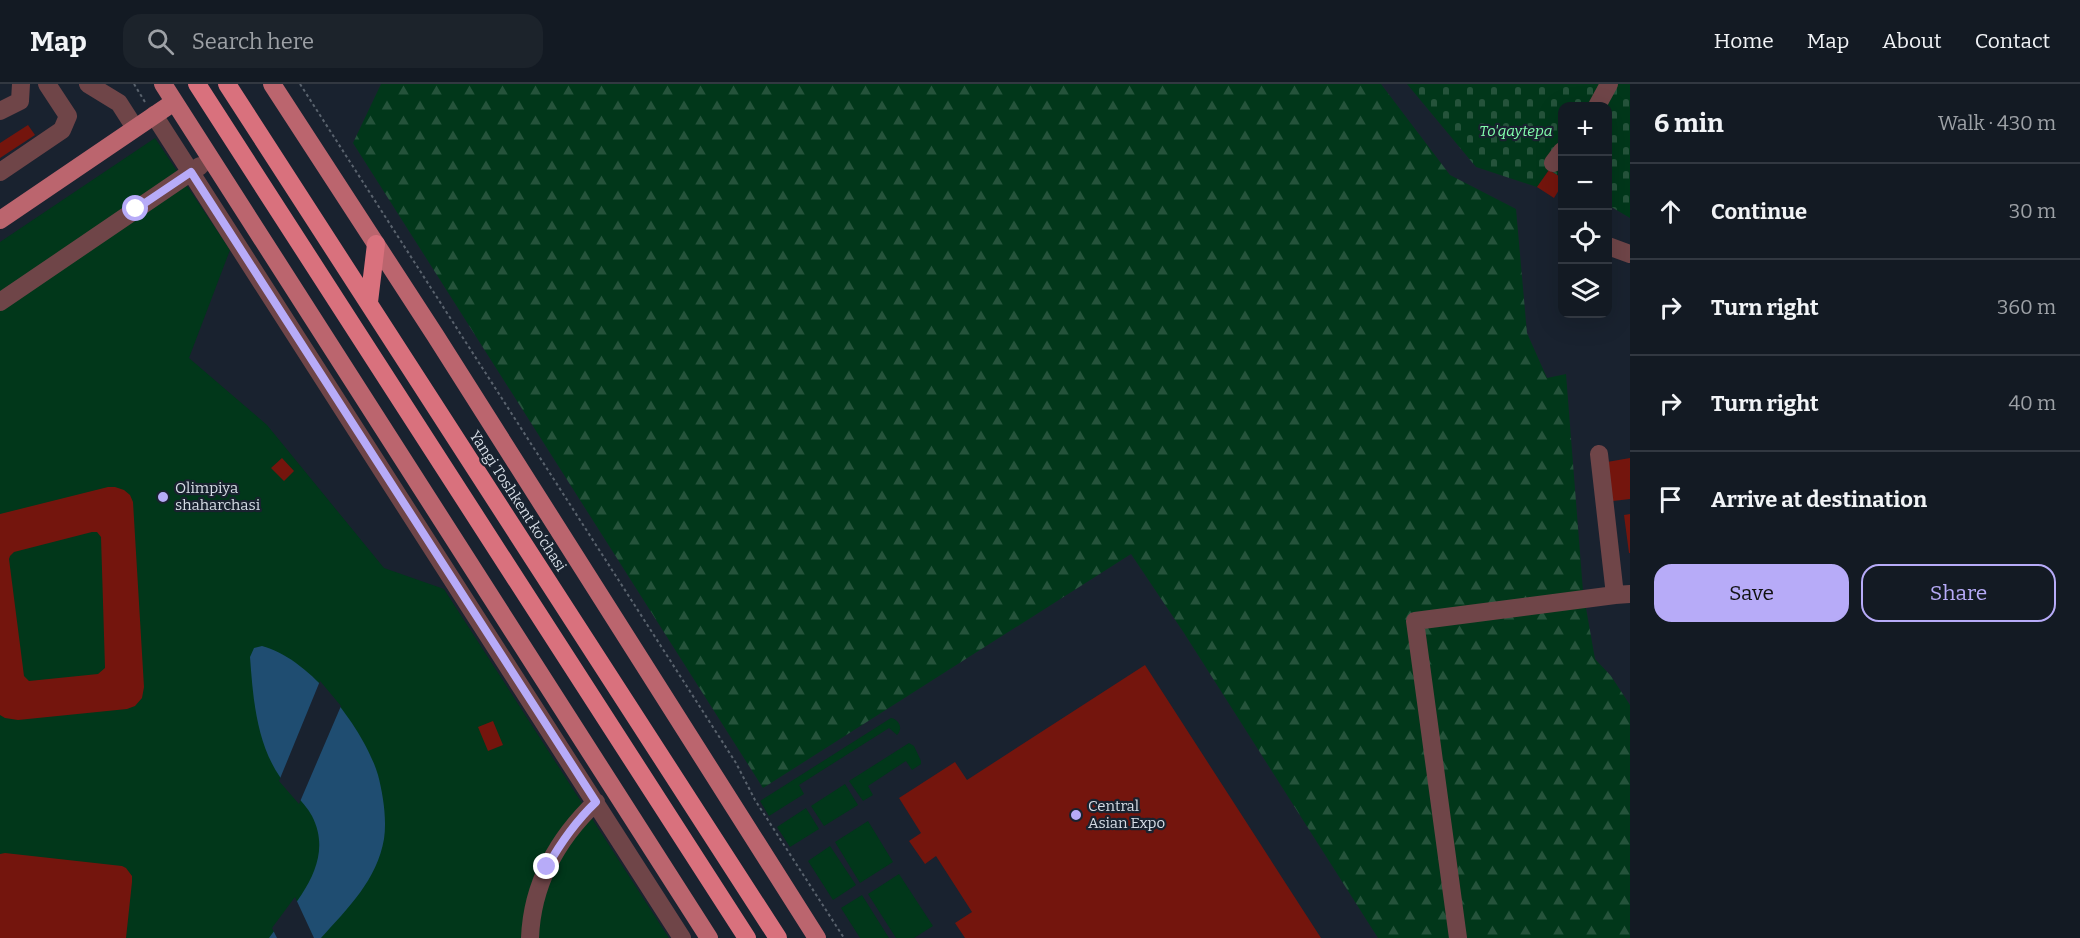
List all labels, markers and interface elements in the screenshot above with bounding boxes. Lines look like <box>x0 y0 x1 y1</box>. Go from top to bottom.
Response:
search box <box>123 14 543 68</box>
text: Map <box>30 25 87 58</box>
icon: search <box>144 25 177 58</box>
text: Search here <box>192 28 314 55</box>
text: Home <box>1714 28 1774 54</box>
text: Map <box>1807 28 1849 54</box>
text: About <box>1882 28 1942 54</box>
text: Contact <box>1975 28 2050 54</box>
map controls <box>1558 102 1612 318</box>
button: + <box>1558 102 1612 156</box>
text: 6 min <box>1654 108 1724 139</box>
text: Walk · 430 m <box>1938 111 2056 135</box>
park label: To'qaytepa <box>1479 122 1553 140</box>
button: − <box>1558 156 1612 210</box>
route start <box>122 195 148 221</box>
icon: ahead <box>1654 195 1687 228</box>
text: Continue <box>1711 198 1807 225</box>
text: 30 m <box>2009 199 2056 223</box>
button: locate <box>1558 210 1612 264</box>
button: layers <box>1558 264 1612 318</box>
icon: right <box>1654 291 1687 324</box>
text: Turn right <box>1711 294 1819 321</box>
text: 360 m <box>1997 295 2056 319</box>
icon: right <box>1654 387 1687 420</box>
text: Turn right <box>1711 390 1819 417</box>
text: 40 m <box>2008 391 2056 415</box>
street label: Yangi Toshkent ko‘chasi <box>466 427 571 575</box>
place label: Olimpiya shaharchasi <box>175 479 261 514</box>
icon: arrive <box>1654 483 1687 516</box>
text: Arrive at destination <box>1711 486 1927 513</box>
marker: Olimpiya shaharchasi <box>156 490 170 504</box>
button: Save <box>1654 564 1849 622</box>
button: Share <box>1861 564 2056 622</box>
place label: Central Asian Expo <box>1088 797 1165 832</box>
marker: Central Asian Expo <box>1069 808 1083 822</box>
route end <box>533 853 559 879</box>

